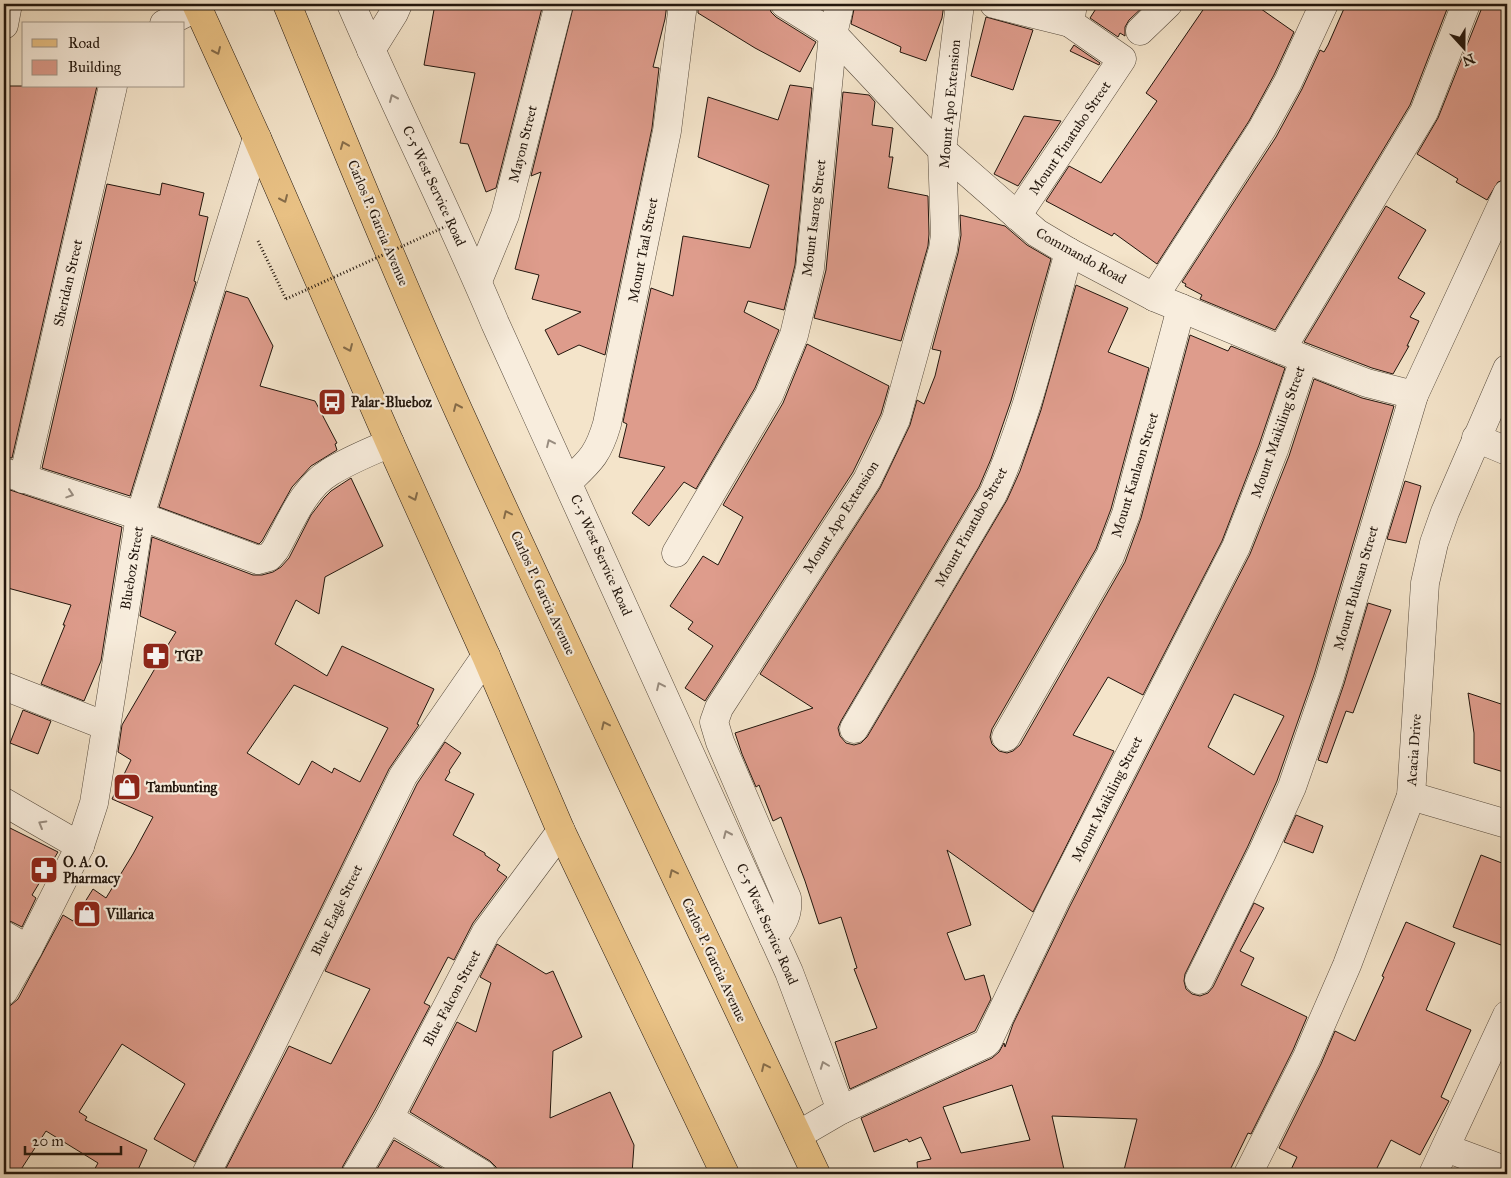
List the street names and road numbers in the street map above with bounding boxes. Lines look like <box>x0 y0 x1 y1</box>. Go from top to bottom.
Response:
street label: Mount Apo Extension <box>936 38 964 169</box>
street label: Mount Pinatubo Street <box>1026 78 1115 198</box>
street label: Mayon Street <box>505 104 541 184</box>
street label: C-5 West Service Road <box>399 123 469 249</box>
street label: Carlos P. Garcia Avenue <box>344 158 412 289</box>
street label: Mount Isarog Street <box>798 158 830 278</box>
street label: Mount Taal Street <box>624 196 662 304</box>
street label: Commando Road <box>1033 224 1129 288</box>
street label: Sheridan Street <box>50 238 86 328</box>
street label: Mount Maikiling Street <box>1247 364 1309 500</box>
street label: Mount Kanlaon Street <box>1108 410 1162 540</box>
street label: Mount Apo Extension <box>800 457 883 576</box>
street label: Mount Pinatubo Street <box>931 464 1011 590</box>
street label: C-5 West Service Road <box>567 492 635 618</box>
street label: Mount Bulusan Street <box>1330 524 1382 652</box>
street label: Blueboz Street <box>117 525 147 611</box>
street label: Carlos P. Garcia Avenue <box>507 528 579 658</box>
street label: Acacia Drive <box>1403 713 1425 788</box>
street label: Mount Maikiling Street <box>1068 733 1146 865</box>
street label: C-5 West Service Road <box>733 861 801 987</box>
street label: Blue Eagle Street <box>308 862 366 958</box>
street label: Carlos P. Garcia Avenue <box>678 895 750 1025</box>
street label: Blue Falcon Street <box>420 947 484 1049</box>

